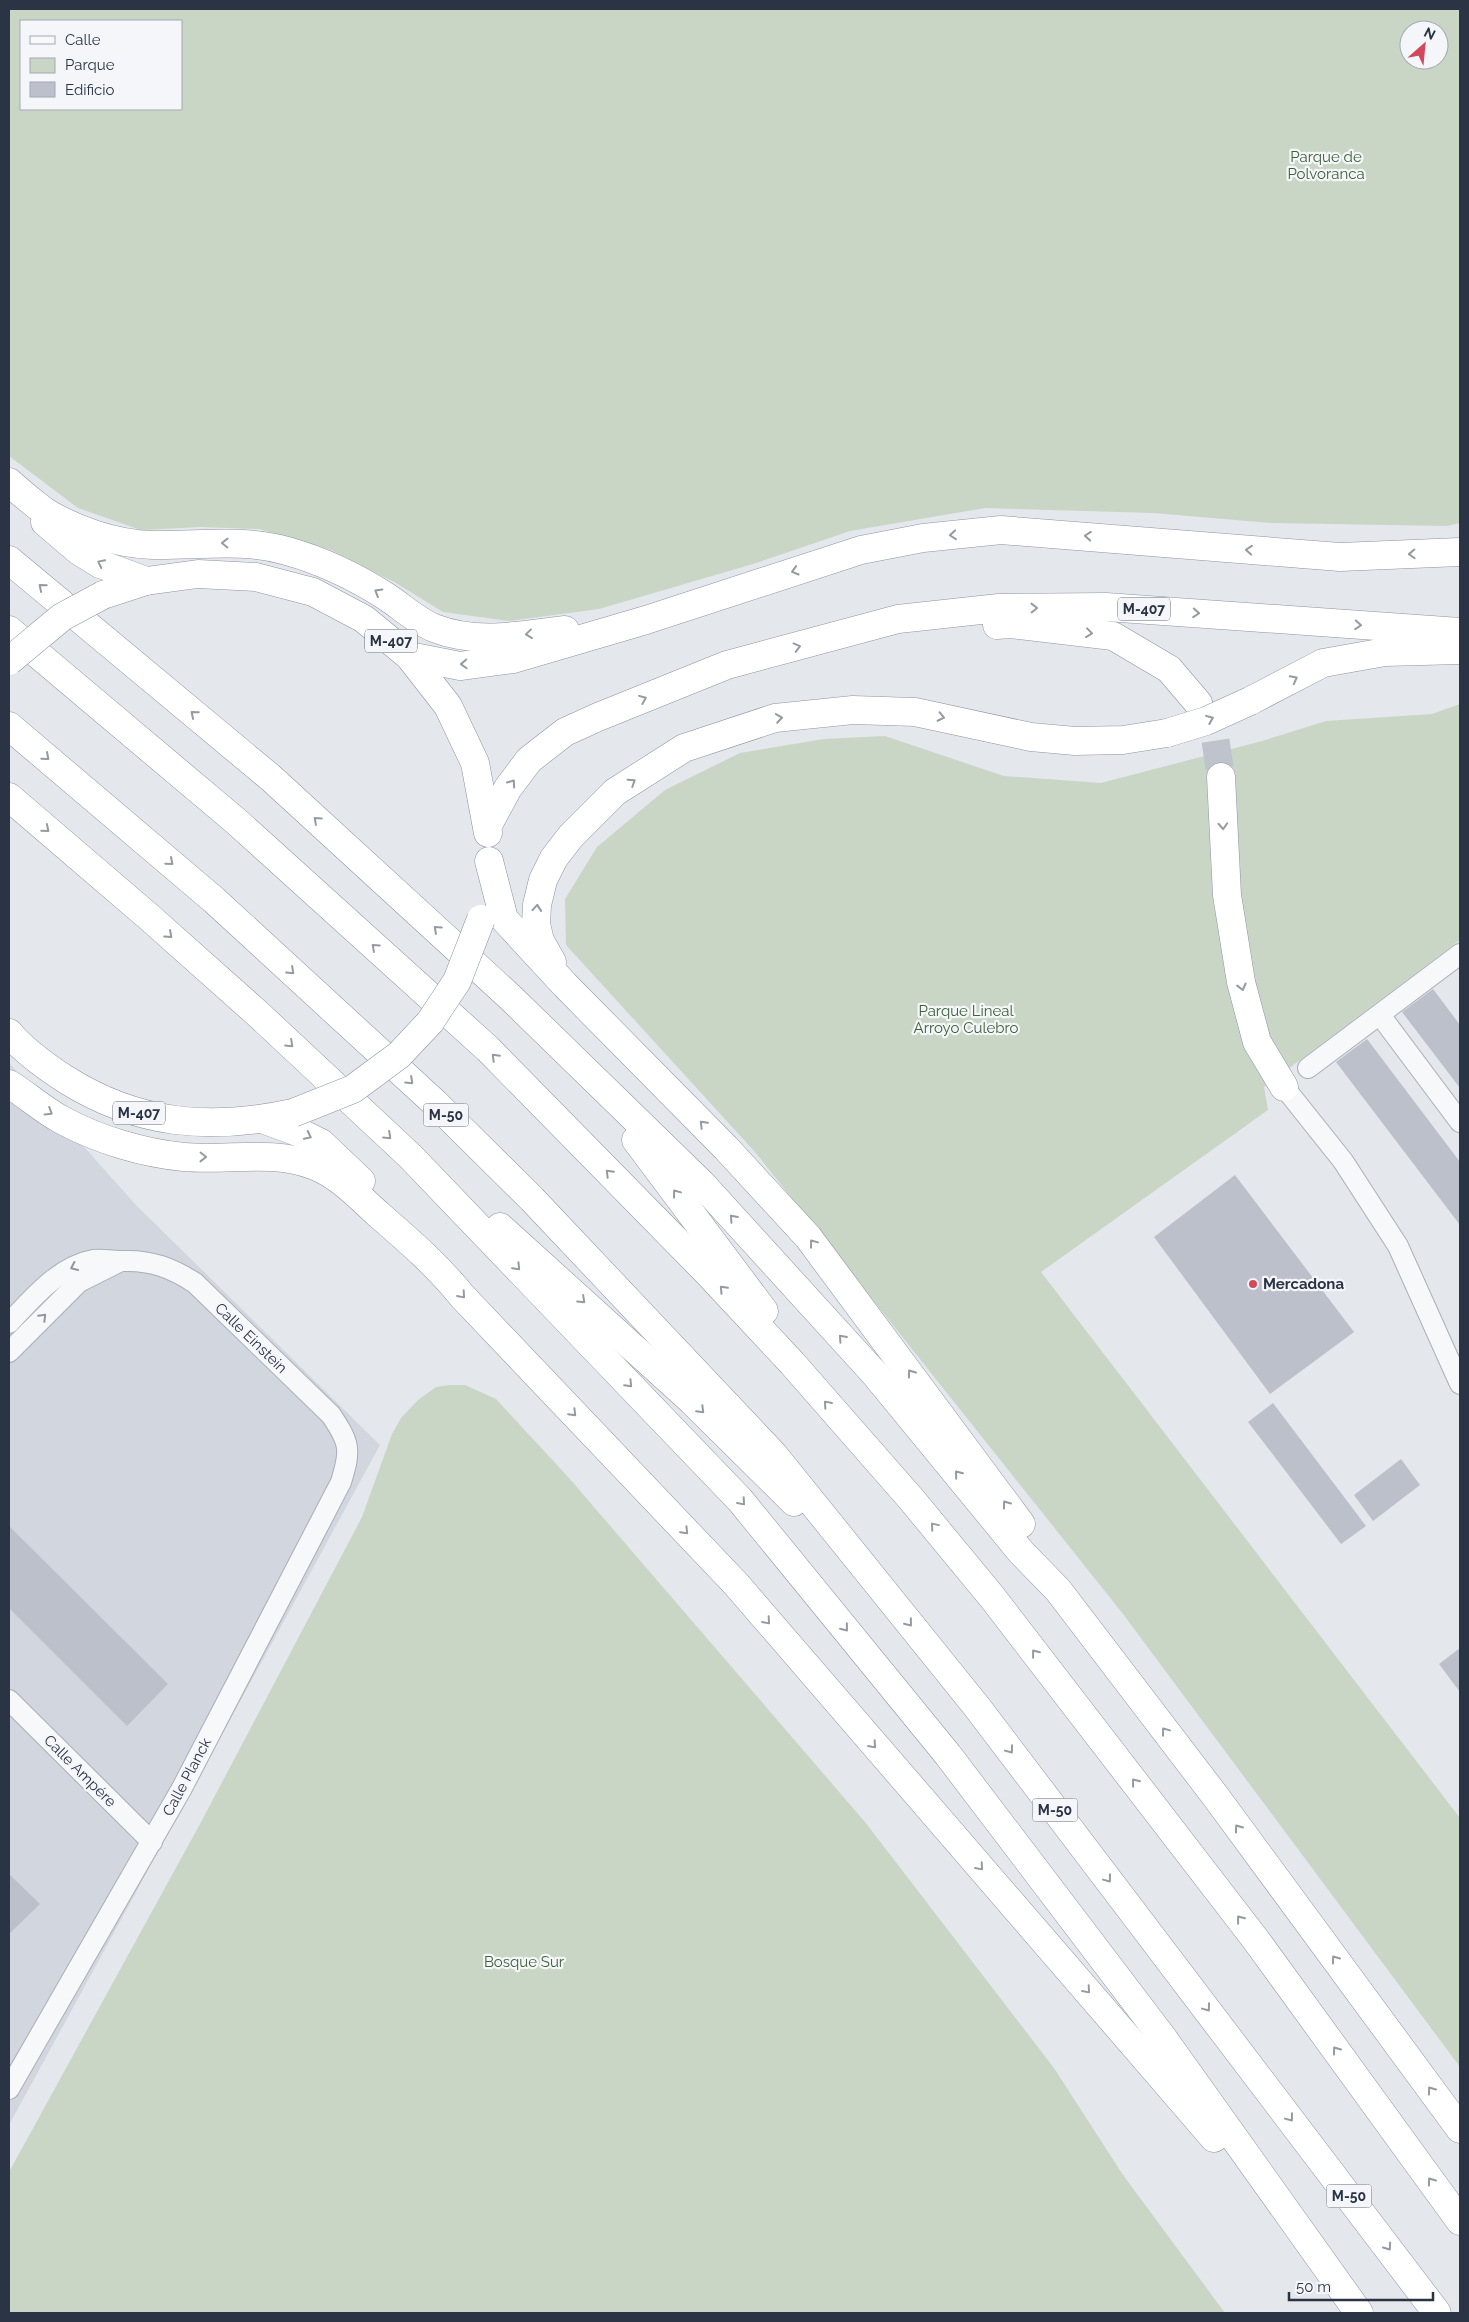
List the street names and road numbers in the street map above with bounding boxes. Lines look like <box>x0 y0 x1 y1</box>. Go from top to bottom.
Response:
road number: M-407 <box>1118 598 1170 620</box>
road number: M-407 <box>365 630 417 652</box>
road number: M-407 <box>113 1102 165 1124</box>
road number: M-50 <box>424 1104 468 1126</box>
street label: Calle Einstein <box>211 1299 291 1377</box>
street label: Calle Ampére <box>40 1731 120 1811</box>
street label: Calle Planck <box>159 1735 215 1819</box>
road number: M-50 <box>1032 1798 1078 1822</box>
road number: M-50 <box>1326 2184 1372 2208</box>

